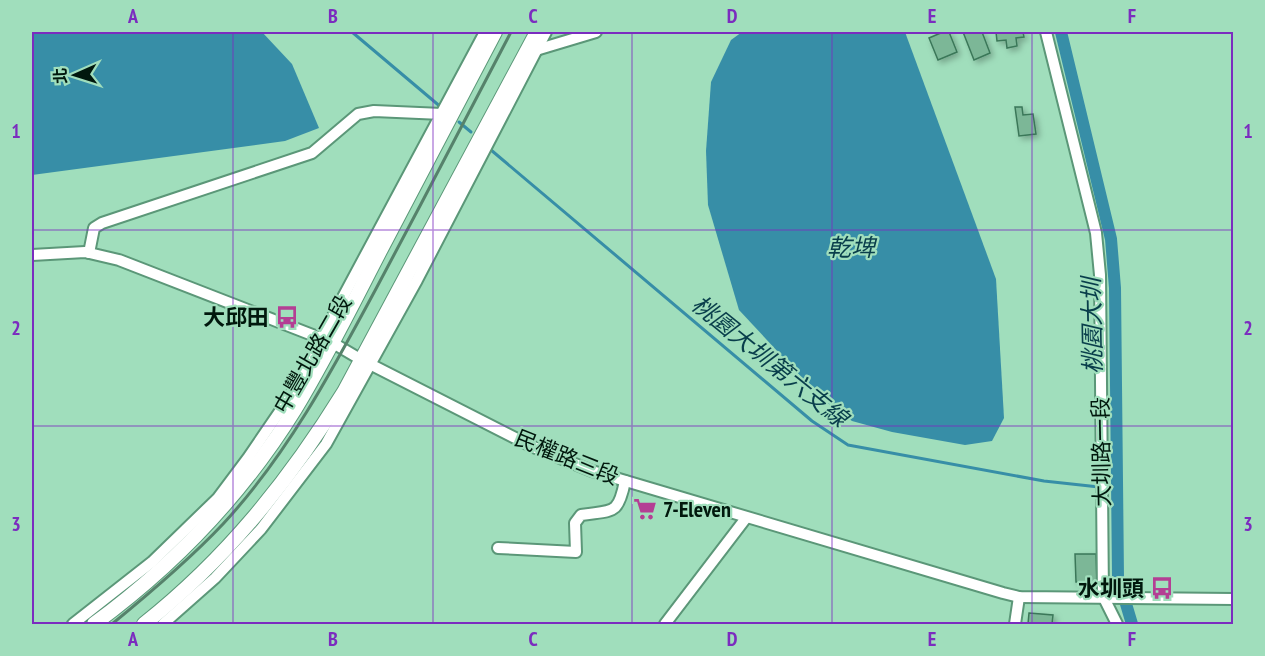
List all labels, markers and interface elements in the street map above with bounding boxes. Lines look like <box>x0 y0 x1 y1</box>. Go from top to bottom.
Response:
text: A <box>127 3 139 29</box>
text: B <box>328 3 338 29</box>
text: C <box>528 3 538 29</box>
text: D <box>727 3 738 29</box>
text: E <box>928 3 936 29</box>
text: F <box>1128 3 1136 29</box>
north arrow <box>45 45 105 105</box>
text: 北 <box>50 67 70 84</box>
text: 1 <box>11 118 21 144</box>
text: 1 <box>1243 118 1253 144</box>
water label: 乾埤 <box>827 232 878 263</box>
water label: 桃園大圳 <box>1076 275 1108 374</box>
water label: 桃園大圳第六支線 <box>686 289 857 435</box>
street label: 中豐北路二段 <box>267 290 357 418</box>
place label: 大邱田 <box>203 303 269 331</box>
bus stop icon: 大邱田 <box>274 304 300 330</box>
text: 2 <box>11 315 21 341</box>
text: 2 <box>1243 315 1253 341</box>
street label: 大圳路一段 <box>1086 397 1116 507</box>
street label: 民權路三段 <box>511 423 623 491</box>
place label: 7-Eleven <box>663 495 731 523</box>
supermarket icon: 7-Eleven <box>632 496 658 522</box>
text: 3 <box>11 511 21 537</box>
text: 3 <box>1243 511 1253 537</box>
place label: 水圳頭 <box>1078 574 1144 602</box>
bus stop icon: 水圳頭 <box>1149 575 1175 601</box>
text: A <box>127 626 139 652</box>
text: B <box>328 626 338 652</box>
text: C <box>528 626 538 652</box>
text: D <box>727 626 738 652</box>
text: E <box>928 626 936 652</box>
text: F <box>1128 626 1136 652</box>

